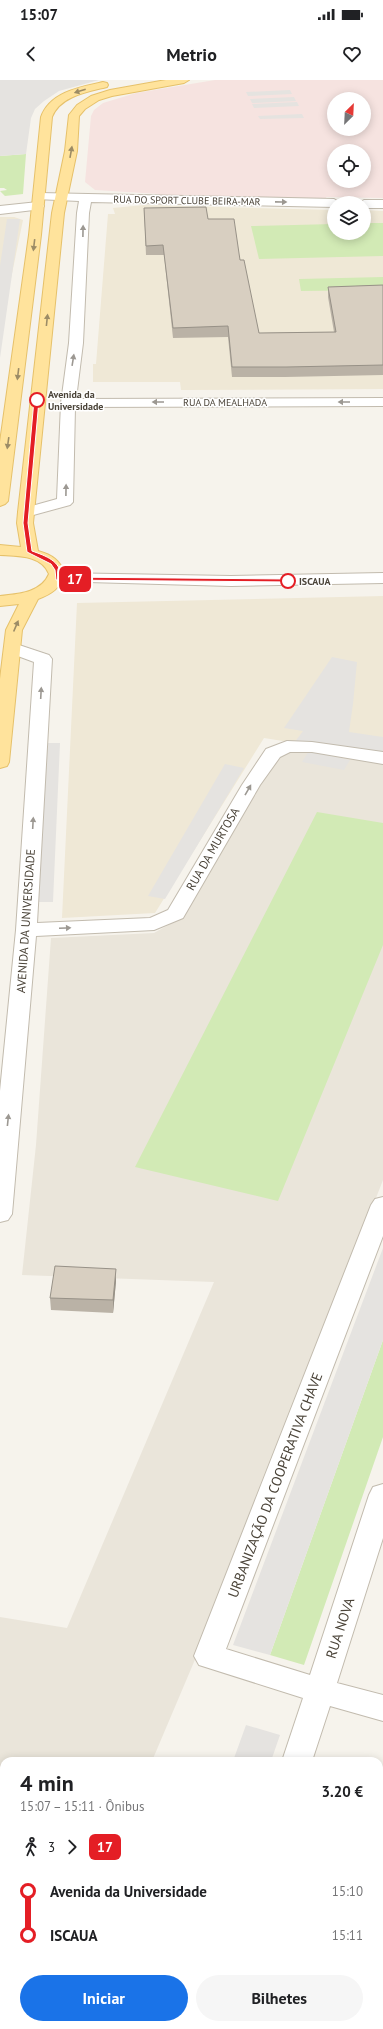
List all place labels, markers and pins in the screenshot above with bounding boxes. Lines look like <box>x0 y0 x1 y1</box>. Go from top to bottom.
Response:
place label: Avenida da Universidade <box>48 388 103 413</box>
marker: Avenida da Universidade <box>29 392 45 408</box>
marker: ISCAUA <box>280 573 296 589</box>
place label: ISCAUA <box>299 575 332 588</box>

